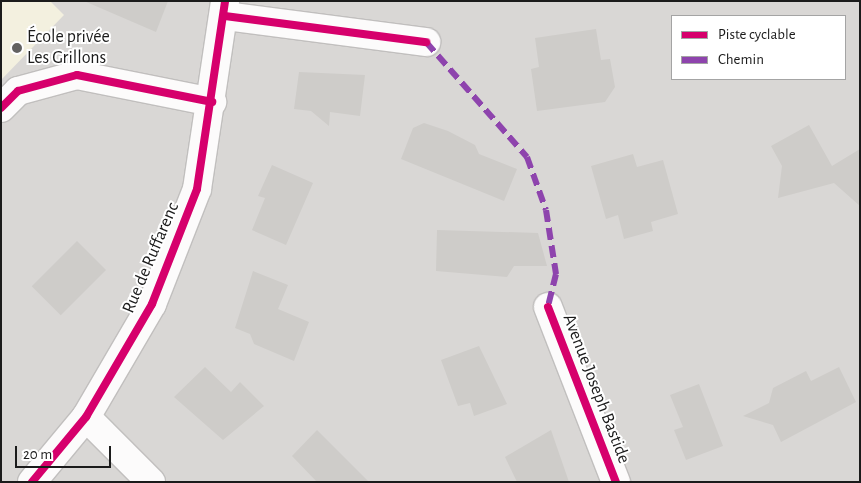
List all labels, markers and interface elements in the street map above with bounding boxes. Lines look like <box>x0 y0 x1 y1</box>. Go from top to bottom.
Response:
legend <box>671 15 846 80</box>
place label: École privée Les Grillons <box>27 27 110 70</box>
text: Piste cyclable <box>718 27 796 42</box>
marker: École privée Les Grillons <box>11 42 23 54</box>
text: Chemin <box>718 52 764 67</box>
street label: Rue de Ruffarenc <box>118 199 184 317</box>
street label: Avenue Joseph Bastide <box>558 311 634 467</box>
scale bar <box>18 436 114 468</box>
text: 20 m <box>23 447 52 462</box>

